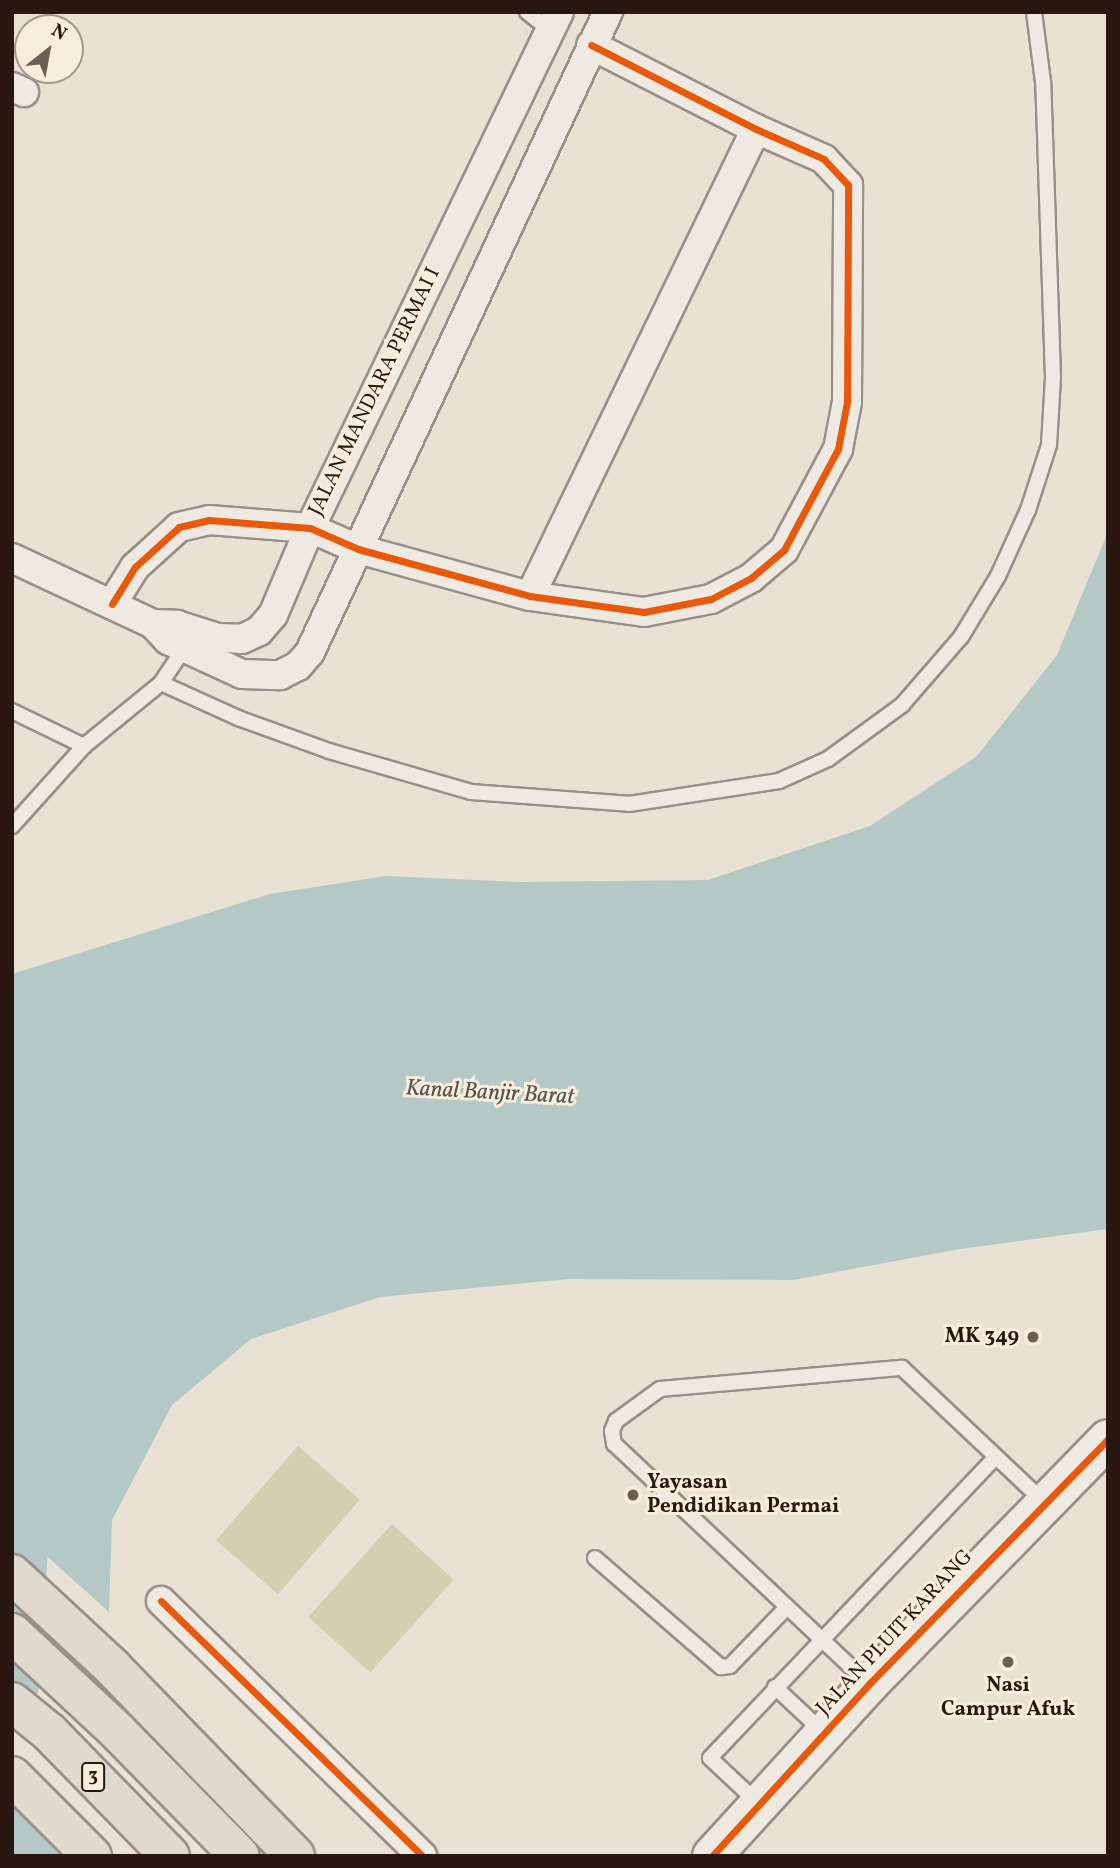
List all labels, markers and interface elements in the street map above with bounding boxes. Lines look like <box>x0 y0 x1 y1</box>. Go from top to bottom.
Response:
north arrow <box>14 14 84 84</box>
text: N <box>46 18 71 47</box>
street label: JALAN MANDARA PERMAI I <box>304 264 446 520</box>
water label: Kanal Banjir Barat <box>405 1075 575 1111</box>
place label: MK 349 <box>945 1324 1019 1350</box>
marker: MK 349 <box>1025 1329 1041 1345</box>
place label: Yayasan Pendidikan Permai <box>647 1470 839 1520</box>
marker: Yayasan Pendidikan Permai <box>625 1487 641 1503</box>
street label: JALAN PLUIT KARANG <box>811 1544 979 1722</box>
marker: Nasi Campur Afuk <box>1000 1654 1016 1670</box>
place label: Nasi Campur Afuk <box>941 1673 1075 1723</box>
road number: 3 <box>81 1762 105 1792</box>

